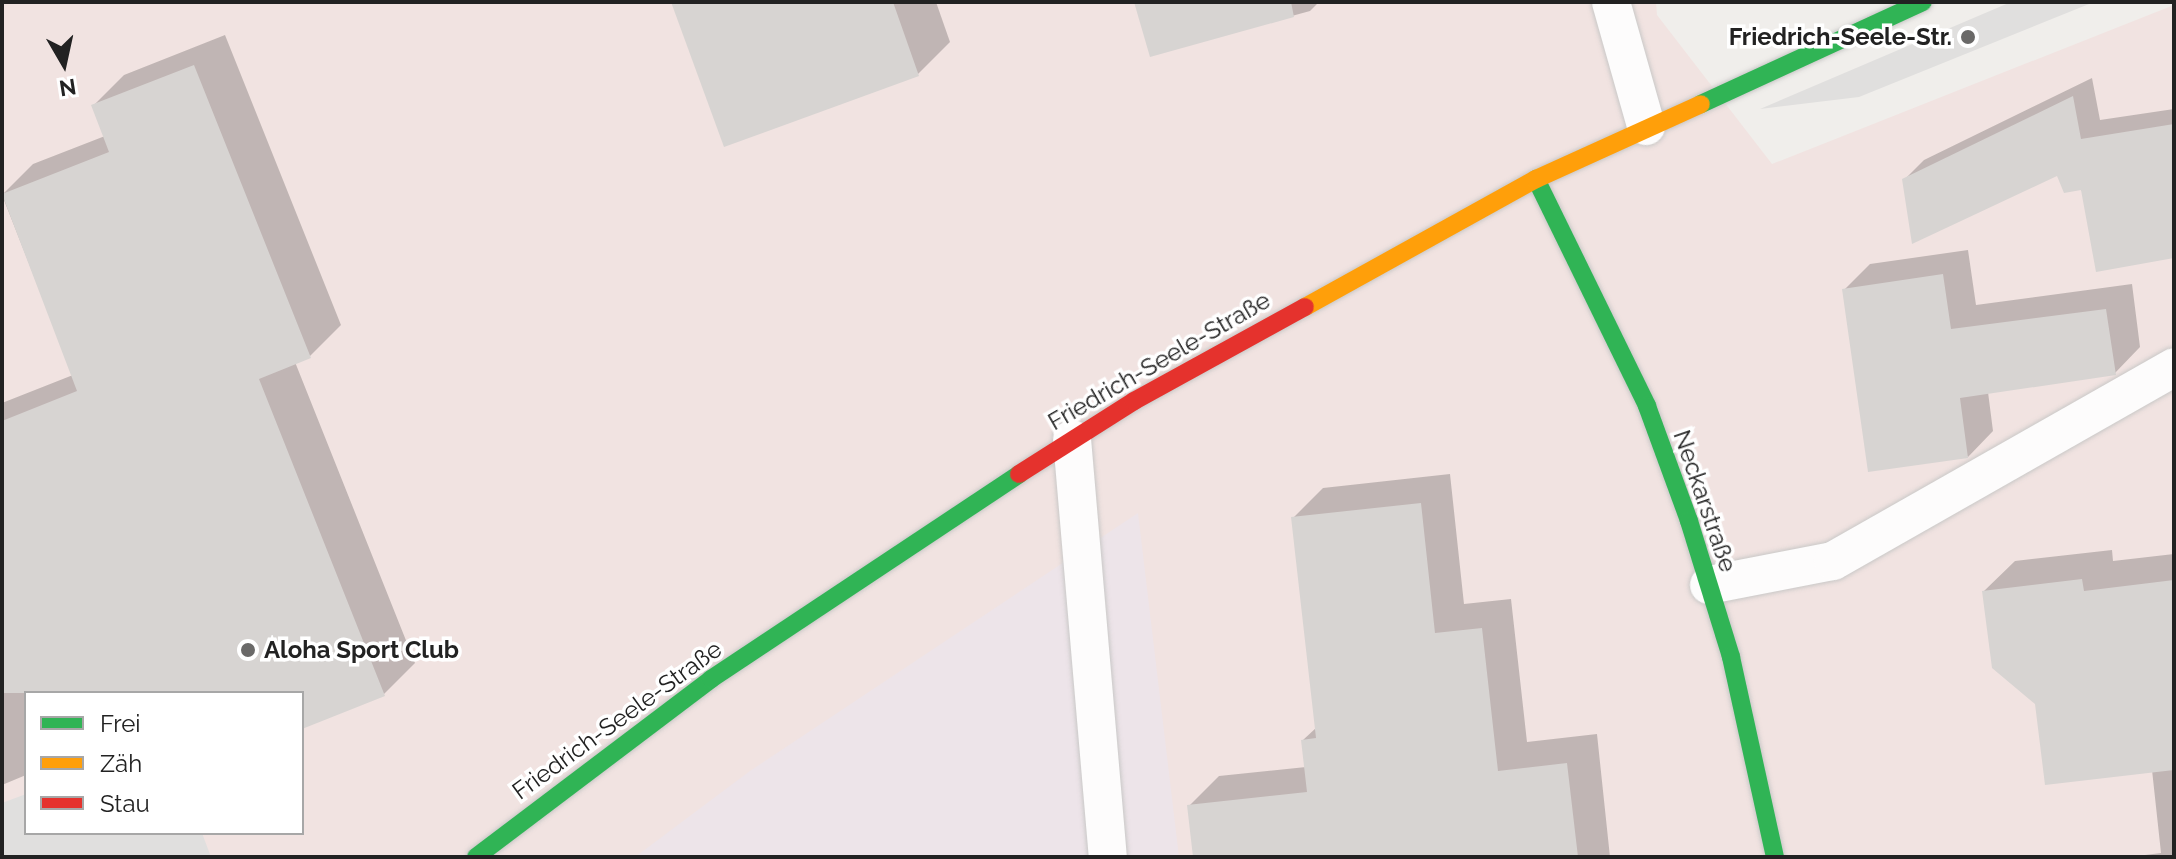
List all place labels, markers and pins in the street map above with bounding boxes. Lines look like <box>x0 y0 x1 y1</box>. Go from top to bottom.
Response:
place label: Friedrich-Seele-Str. <box>1729 23 1952 51</box>
marker: Friedrich-Seele-Str. <box>1959 28 1977 46</box>
place label: Aloha Sport Club <box>264 636 459 664</box>
marker: Aloha Sport Club <box>239 641 257 659</box>

